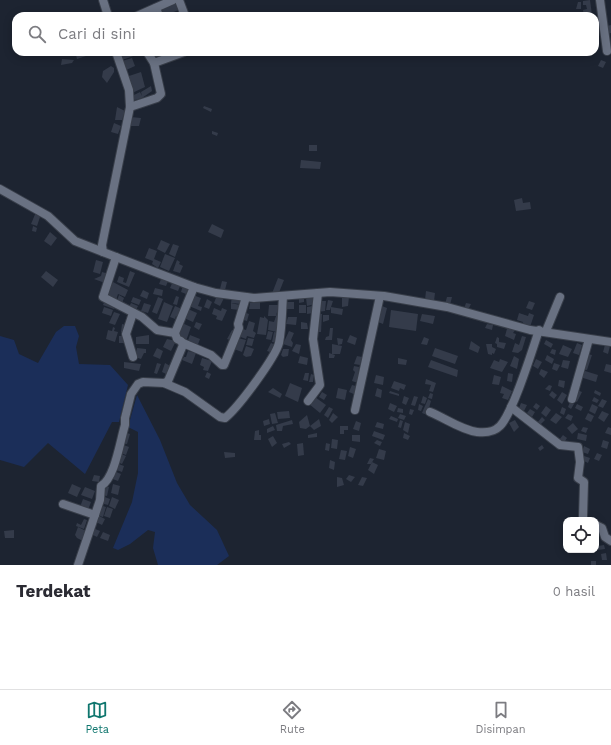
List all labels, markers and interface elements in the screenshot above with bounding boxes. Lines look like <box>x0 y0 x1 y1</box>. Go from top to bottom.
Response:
search box <box>12 12 599 56</box>
icon: search <box>26 23 48 45</box>
text: Cari di sini <box>58 25 136 43</box>
map controls <box>563 517 599 553</box>
button: locate <box>563 517 599 553</box>
text: Terdekat <box>16 581 91 601</box>
text: 0 hasil <box>553 584 595 599</box>
tab: Peta <box>85 699 109 736</box>
tab: Rute <box>280 699 305 736</box>
tab: Disimpan <box>476 699 526 736</box>

